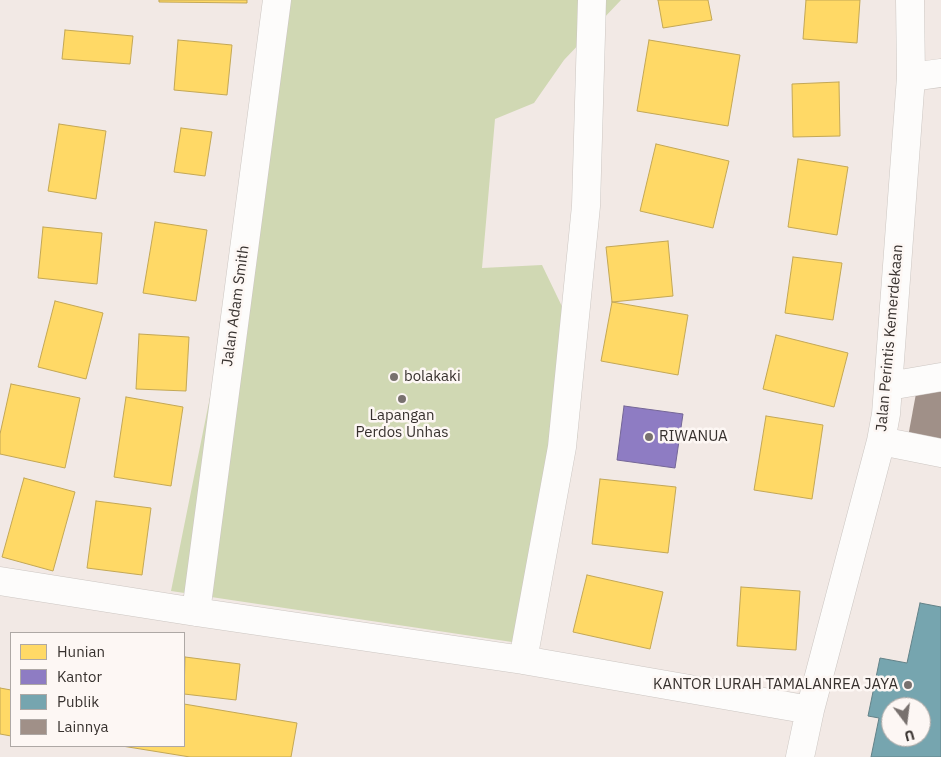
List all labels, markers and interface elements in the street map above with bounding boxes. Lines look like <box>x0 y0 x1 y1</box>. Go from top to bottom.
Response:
street label: Jalan Adam Smith <box>219 244 253 368</box>
street label: Jalan Perintis Kemerdekaan <box>873 244 907 432</box>
place label: bolakaki <box>404 368 461 386</box>
marker: bolakaki <box>388 371 400 383</box>
marker: Lapangan Perdos Unhas <box>396 393 408 405</box>
place label: Lapangan Perdos Unhas <box>356 407 448 442</box>
place label: RIWANUA <box>659 428 728 446</box>
marker: RIWANUA <box>643 431 655 443</box>
legend <box>10 632 185 747</box>
text: Hunian <box>57 642 105 661</box>
text: Kantor <box>57 667 102 686</box>
place label: KANTOR LURAH TAMALANREA JAYA <box>653 676 898 694</box>
marker: KANTOR LURAH TAMALANREA JAYA <box>902 679 914 691</box>
text: Publik <box>57 692 99 711</box>
north arrow <box>881 697 931 747</box>
text: Lainnya <box>57 717 108 736</box>
text: U <box>903 726 917 745</box>

